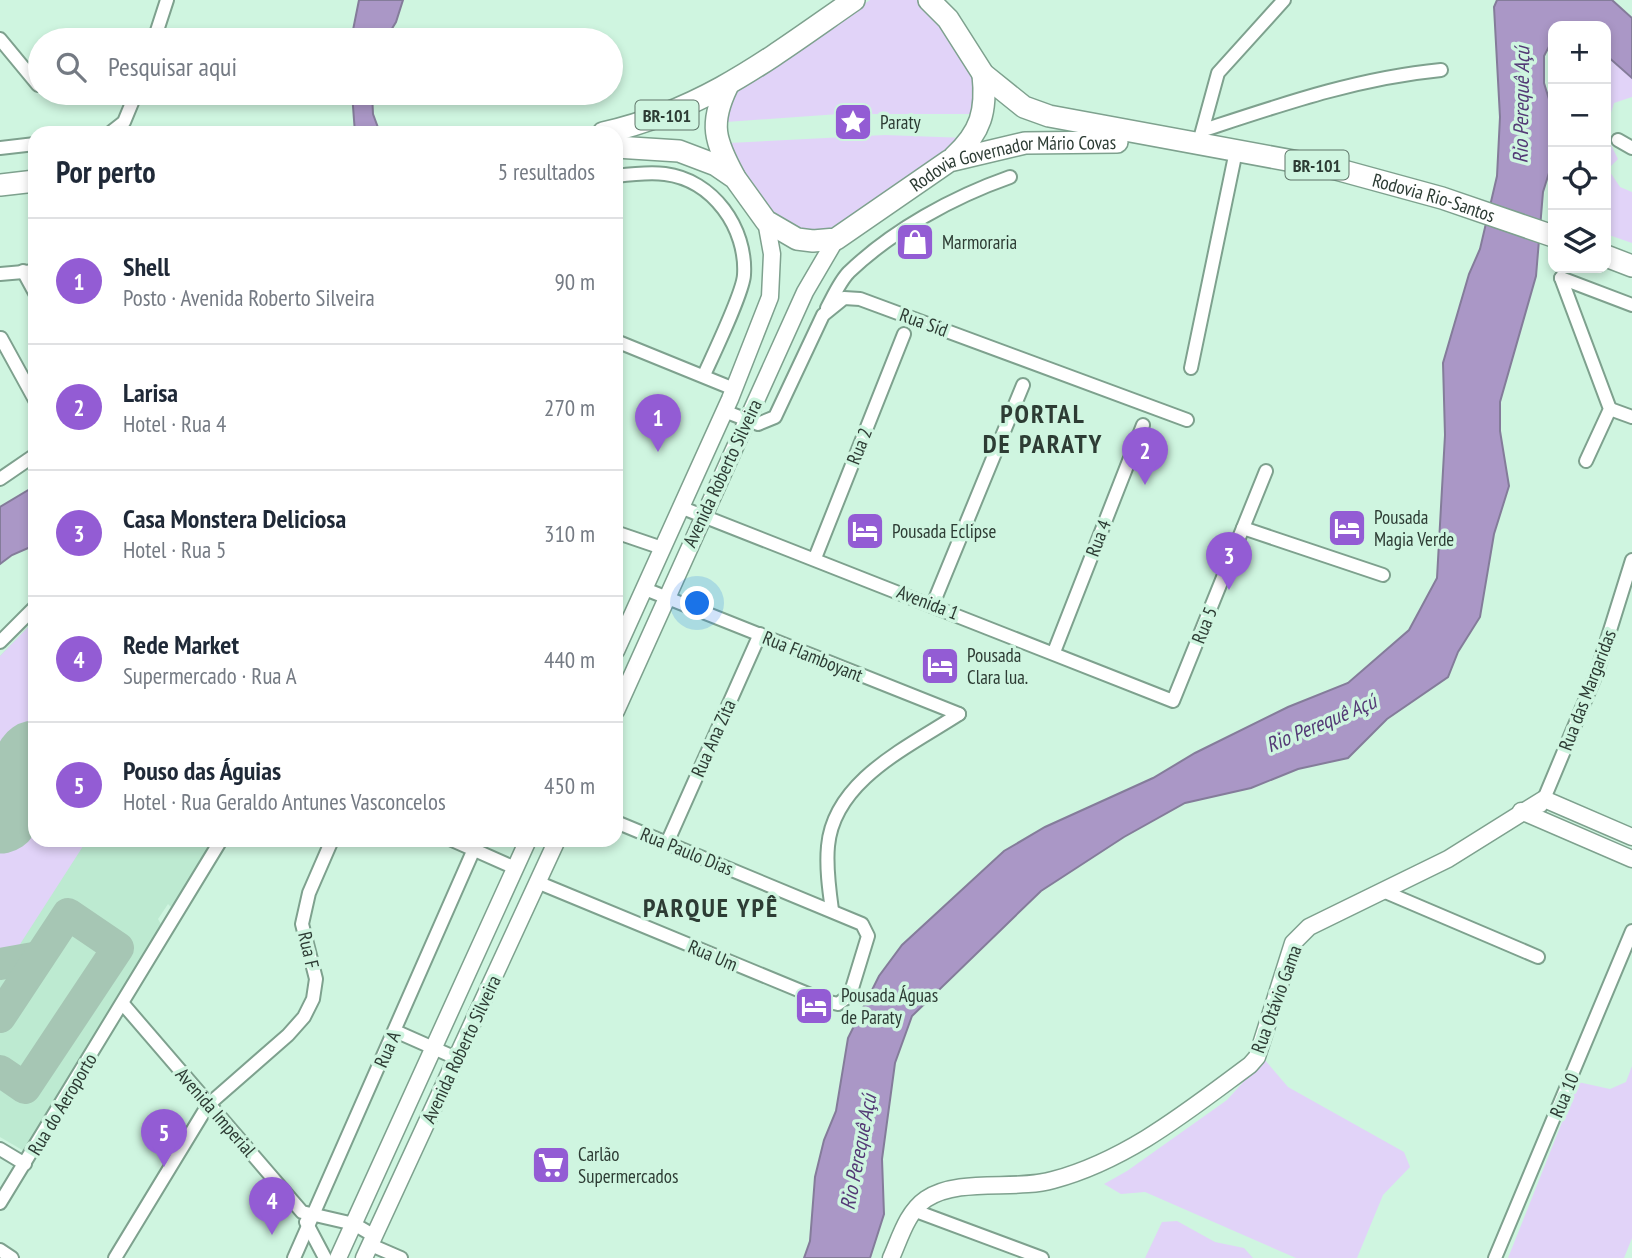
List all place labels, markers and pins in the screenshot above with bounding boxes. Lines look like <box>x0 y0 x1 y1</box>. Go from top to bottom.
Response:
place icon: Paraty <box>832 101 874 143</box>
place label: Paraty <box>880 110 922 134</box>
shop icon: Marmoraria <box>894 221 936 263</box>
place label: Marmoraria <box>942 230 1017 254</box>
pin: 1 <box>635 394 681 452</box>
pin: 2 <box>1122 427 1168 485</box>
place label: Pousada Magia Verde <box>1374 505 1454 551</box>
hotel icon: Pousada Magia Verde <box>1326 507 1368 549</box>
hotel icon: Pousada Eclipse <box>844 510 886 552</box>
place label: Pousada Eclipse <box>892 519 997 543</box>
pin: 3 <box>1206 532 1252 590</box>
place label: Pousada Clara lua. <box>967 643 1028 689</box>
hotel icon: Pousada Clara lua. <box>919 645 961 687</box>
place label: Pousada Águas de Paraty <box>841 983 938 1029</box>
hotel icon: Pousada Águas de Paraty <box>793 985 835 1027</box>
pin: 5 <box>141 1109 187 1167</box>
place label: Carlão Supermercados <box>578 1142 678 1188</box>
supermarket icon: Carlão Supermercados <box>530 1144 572 1186</box>
pin: 4 <box>249 1177 295 1235</box>

